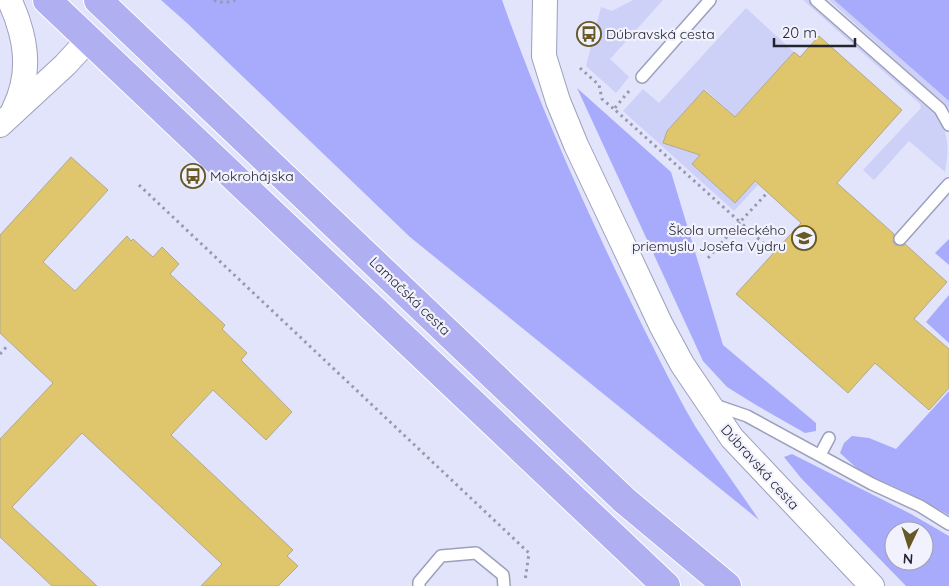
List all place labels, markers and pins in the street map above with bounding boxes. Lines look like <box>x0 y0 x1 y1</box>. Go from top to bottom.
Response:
bus stop icon: Dúbravská cesta <box>576 21 602 47</box>
place label: Dúbravská cesta <box>606 25 715 43</box>
bus stop icon: Mokrohájska <box>180 163 206 189</box>
place label: Mokrohájska <box>210 167 294 185</box>
place label: Škola umeleckého priemyslu Josefa Vydru <box>632 221 786 255</box>
school or university icon: Škola umeleckého priemyslu Josefa Vydru <box>791 225 817 251</box>

